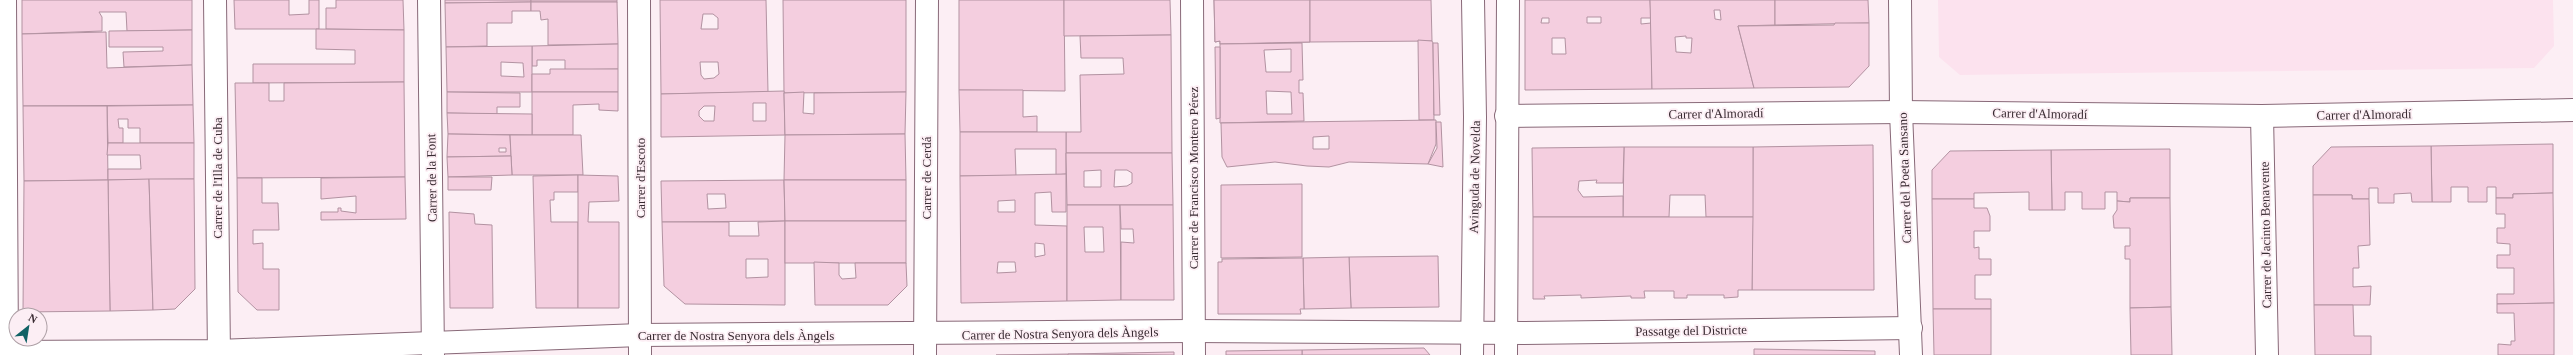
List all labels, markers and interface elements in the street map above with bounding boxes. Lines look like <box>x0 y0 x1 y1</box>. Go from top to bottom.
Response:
street label: Carrer de Francisco Montero Pérez <box>1186 86 1201 269</box>
street label: Carrer d'Almoradí <box>1668 105 1764 122</box>
street label: Carrer d'Almoradí <box>1992 105 2088 122</box>
street label: Carrer d'Almoradí <box>2316 106 2412 123</box>
street label: Carrer del Poeta Sansano <box>1895 112 1914 244</box>
street label: Carrer de l'Illa de Cuba <box>210 117 225 239</box>
street label: Avinguda de Novelda <box>1466 120 1483 234</box>
street label: Carrer de la Font <box>423 133 440 222</box>
street label: Carrer de Cerdá <box>919 136 934 220</box>
street label: Carrer d'Escoto <box>633 138 648 218</box>
street label: Carrer de Jacinto Benavente <box>2257 161 2274 309</box>
north arrow <box>8 307 48 347</box>
text: N <box>27 311 39 326</box>
street label: Passatge del Districte <box>1635 322 1747 339</box>
street label: Carrer de Nostra Senyora dels Àngels <box>962 324 1158 343</box>
street label: Carrer de Nostra Senyora dels Àngels <box>638 328 834 343</box>

